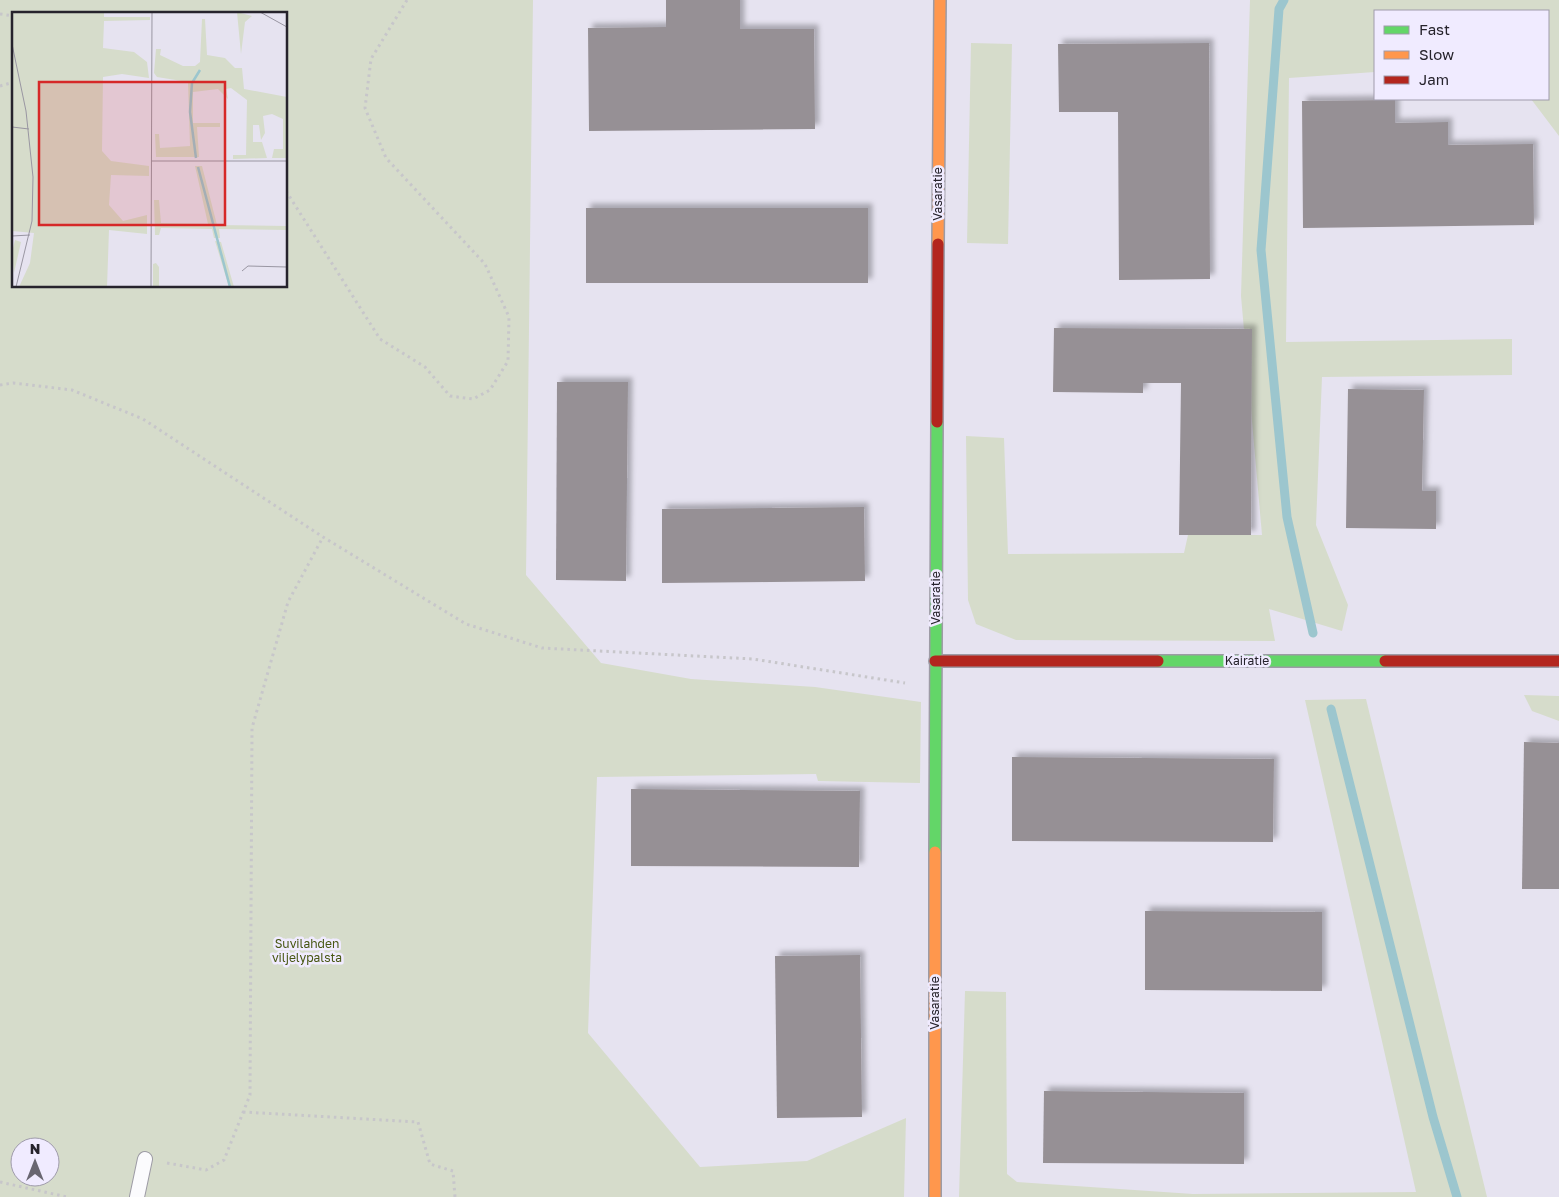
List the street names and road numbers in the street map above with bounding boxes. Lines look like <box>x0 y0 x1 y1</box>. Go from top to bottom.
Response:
street label: Vasaratie <box>930 167 945 221</box>
street label: Vasaratie <box>928 571 943 625</box>
street label: Kairatie <box>1225 653 1269 668</box>
street label: Vasaratie <box>927 976 942 1030</box>

